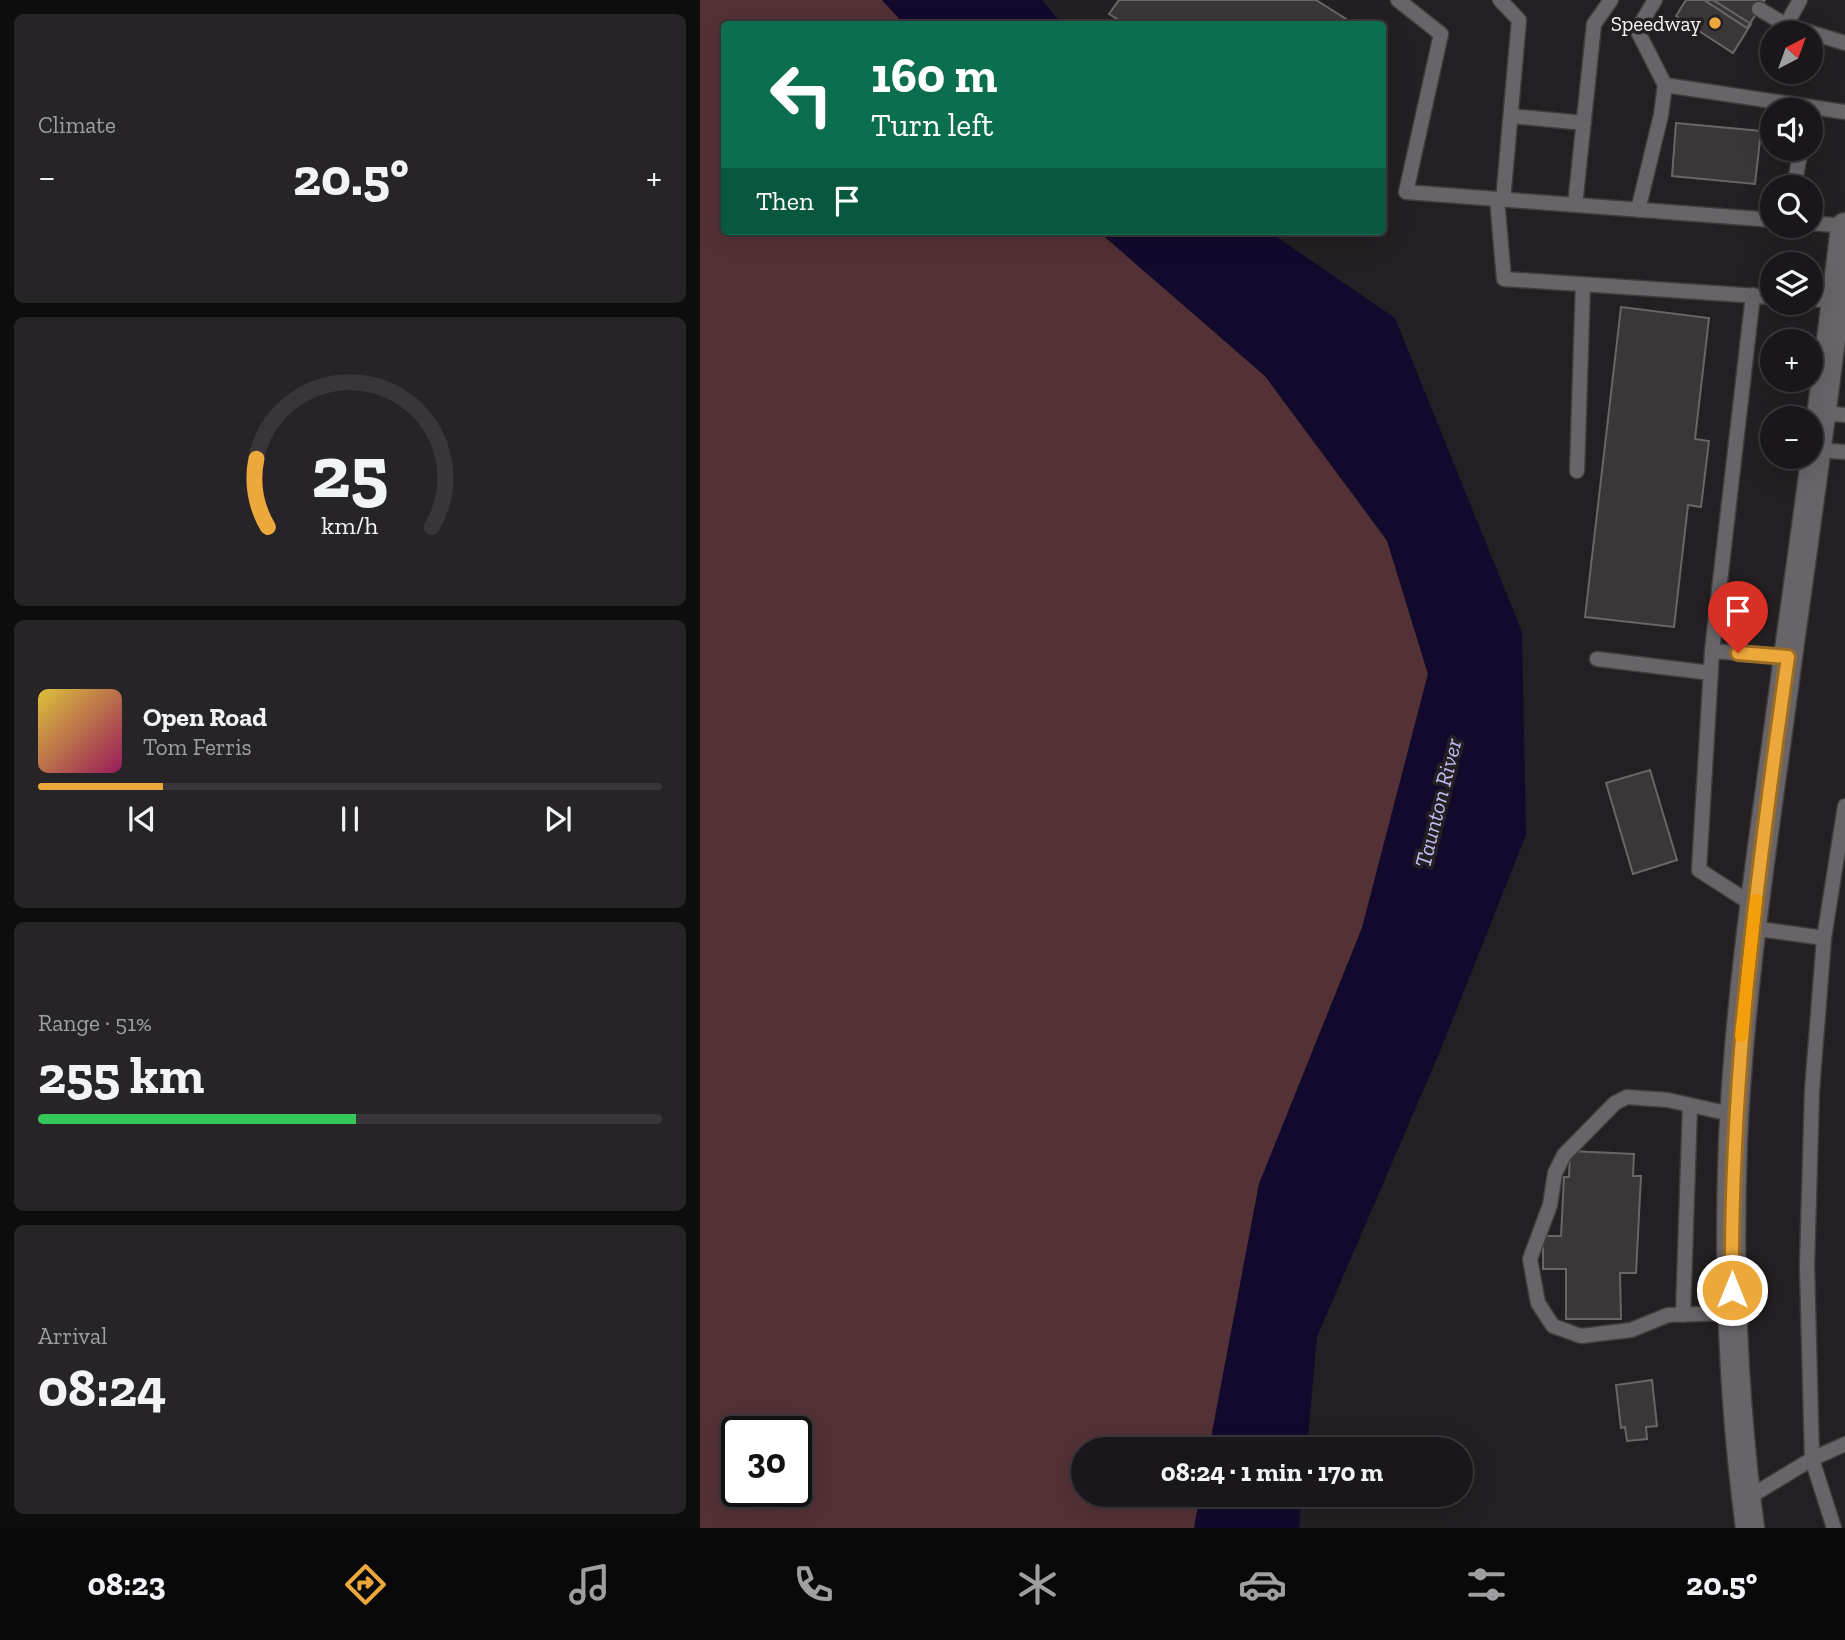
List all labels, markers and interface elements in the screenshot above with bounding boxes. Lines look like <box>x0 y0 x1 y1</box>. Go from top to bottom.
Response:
place label: Speedway <box>1611 11 1701 36</box>
marker: Speedway <box>1707 15 1723 31</box>
north arrow <box>1760 21 1824 84</box>
map controls <box>1760 21 1823 469</box>
text: 160 m <box>871 46 997 105</box>
icon: left <box>756 49 847 140</box>
button: sound <box>1760 98 1823 161</box>
text: Turn left <box>871 106 993 144</box>
text: Climate <box>38 111 116 139</box>
text: 20.5° <box>293 146 409 208</box>
text: − <box>38 154 56 200</box>
text: + <box>646 154 662 200</box>
button: search <box>1760 175 1823 238</box>
icon: arrive <box>828 182 866 220</box>
text: Then <box>756 185 814 217</box>
button: layers <box>1760 252 1823 315</box>
button: + <box>1760 329 1823 392</box>
button: − <box>1760 406 1823 469</box>
text: 25 <box>311 429 389 517</box>
text: km/h <box>321 510 379 540</box>
pin <box>1708 581 1768 653</box>
icon: arrive <box>1719 592 1757 630</box>
text: Open Road <box>143 701 267 733</box>
text: Tom Ferris <box>143 733 252 761</box>
water label: Taunton River <box>1408 735 1468 871</box>
icon: previous <box>123 800 161 838</box>
icon: pause <box>331 800 369 838</box>
icon: next <box>539 800 577 838</box>
text: Range · 51% <box>38 1009 152 1037</box>
text: 255 km <box>38 1044 204 1106</box>
position arrow <box>1695 1253 1769 1327</box>
text: Arrival <box>38 1322 107 1350</box>
text: 08:24 <box>38 1357 166 1419</box>
speed limit sign: 30 <box>721 1416 812 1507</box>
text: 08:24 · 1 min · 170 m <box>1161 1456 1383 1488</box>
icon: directions <box>341 1560 390 1609</box>
icon: music <box>565 1560 614 1609</box>
icon: phone <box>789 1560 838 1609</box>
icon: climate <box>1013 1560 1062 1609</box>
icon: car <box>1238 1560 1287 1609</box>
icon: filters <box>1462 1560 1511 1609</box>
text: 08:23 <box>88 1565 165 1603</box>
text: 20.5° <box>1686 1565 1757 1603</box>

